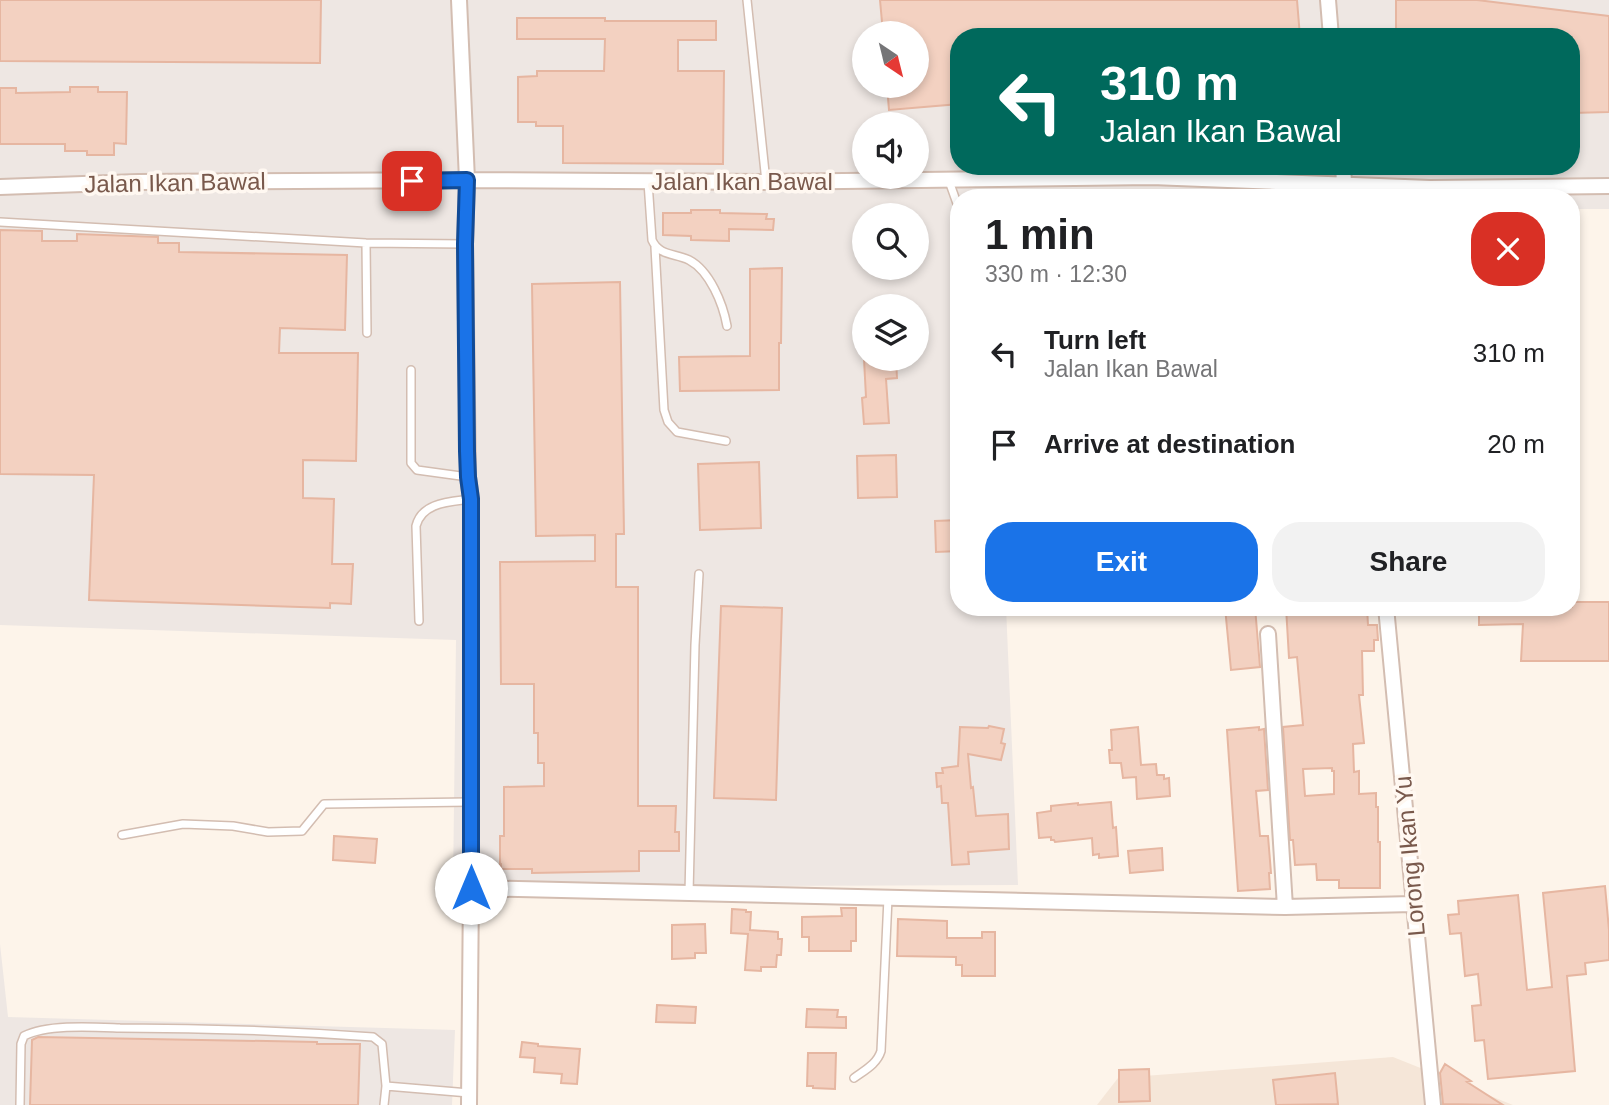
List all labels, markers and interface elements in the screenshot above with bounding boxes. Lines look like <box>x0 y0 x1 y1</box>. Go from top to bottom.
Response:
north arrow <box>852 21 929 98</box>
map controls <box>852 21 929 371</box>
icon: left <box>985 56 1076 147</box>
text: 310 m <box>1100 56 1239 110</box>
button: sound <box>852 112 929 189</box>
text: Jalan Ikan Bawal <box>1100 113 1342 149</box>
pin <box>382 151 442 211</box>
icon: arrive <box>393 162 431 200</box>
street label: Jalan Ikan Bawal <box>84 167 266 198</box>
street label: Jalan Ikan Bawal <box>651 168 833 195</box>
button: search <box>852 203 929 280</box>
text: 1 min <box>985 211 1095 258</box>
button: close <box>1471 212 1545 286</box>
text: 330 m · 12:30 <box>985 261 1127 287</box>
button: layers <box>852 294 929 371</box>
text: Turn left <box>1044 325 1146 355</box>
icon: left <box>985 335 1023 373</box>
text: 310 m <box>1473 338 1545 368</box>
text: Jalan Ikan Bawal <box>1044 356 1218 382</box>
icon: arrive <box>985 426 1023 464</box>
text: Arrive at destination <box>1044 429 1295 459</box>
text: 20 m <box>1487 429 1545 459</box>
button: Exit <box>985 522 1258 602</box>
button: Share <box>1272 522 1545 602</box>
street label: Lorong Ikan Yu <box>1389 775 1430 937</box>
position arrow <box>434 851 508 925</box>

